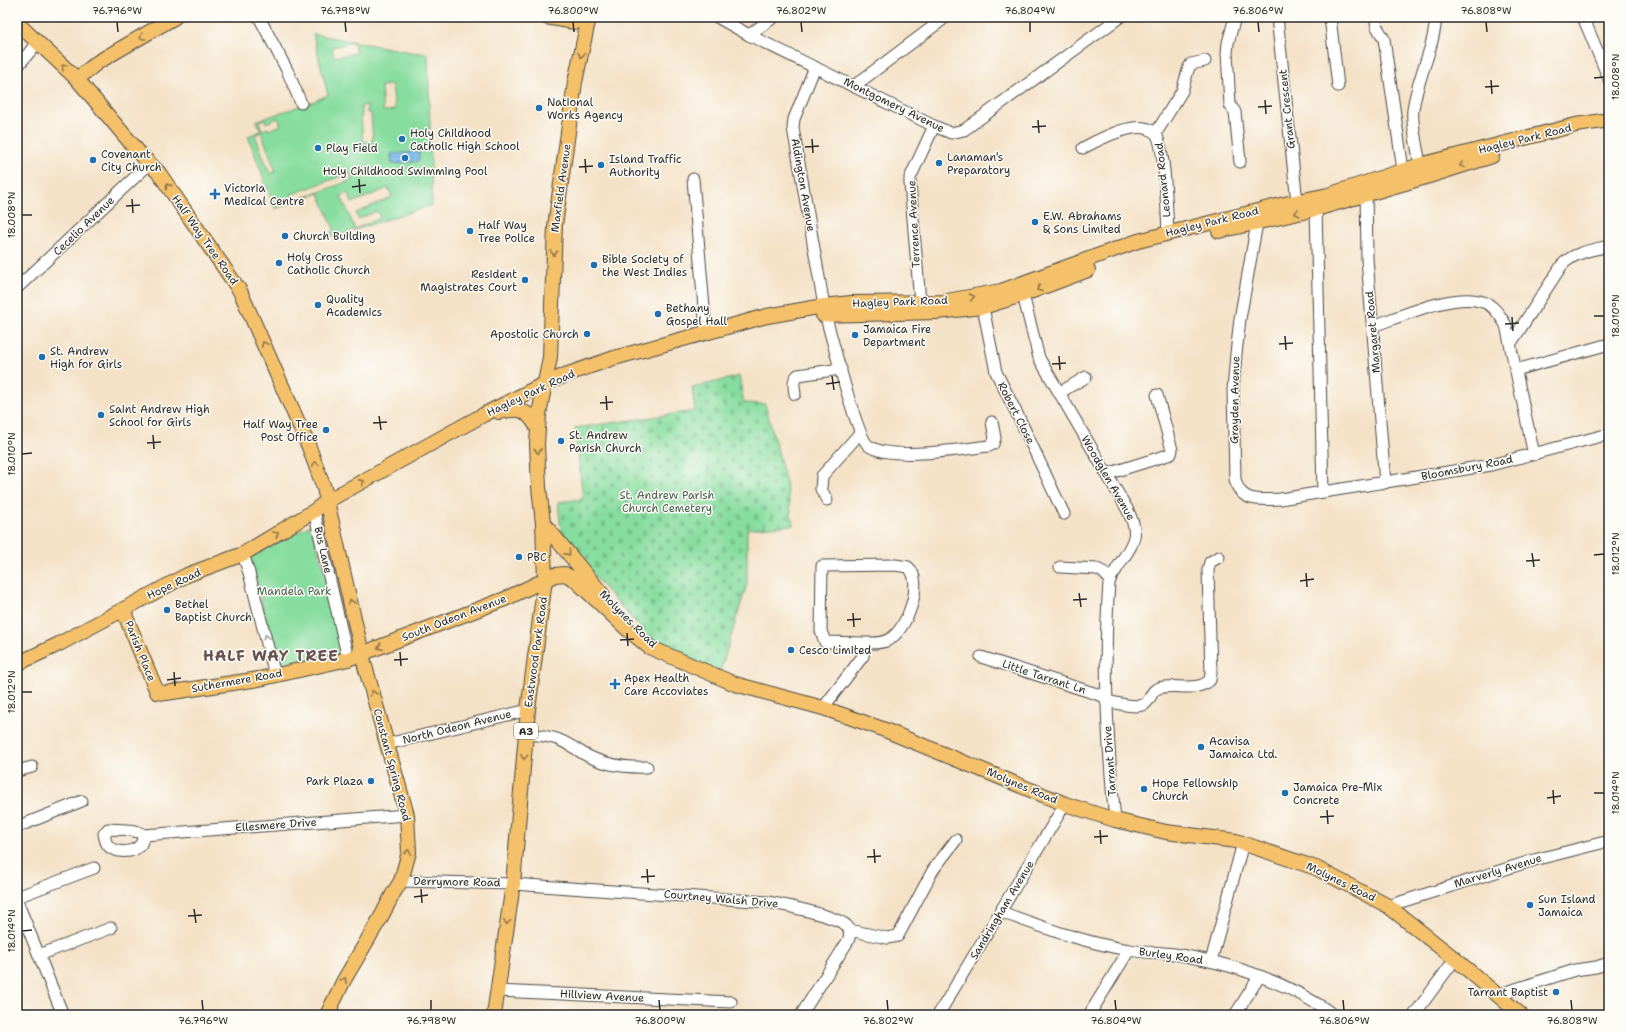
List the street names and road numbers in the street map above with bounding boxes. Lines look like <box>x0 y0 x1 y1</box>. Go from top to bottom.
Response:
street label: Grant Crescent <box>1275 68 1299 150</box>
street label: Montgomery Avenue <box>841 74 947 136</box>
street label: Hagley Park Road <box>1477 120 1573 158</box>
street label: Aldington Avenue <box>787 137 819 233</box>
street label: Leonard Road <box>1152 142 1174 218</box>
street label: Maxfield Avenue <box>547 143 575 233</box>
street label: Terrence Avenue <box>904 180 924 268</box>
street label: Half Way Tree Road <box>168 192 242 288</box>
street label: Cecelio Avenue <box>50 193 118 259</box>
street label: Hagley Park Road <box>1164 203 1260 241</box>
street label: Margaret Road <box>1362 290 1384 374</box>
street label: Hagley Park Road <box>852 293 948 311</box>
street label: Grayden Avenue <box>1227 356 1243 444</box>
street label: Hagley Park Road <box>484 366 578 420</box>
street label: Robert Close <box>994 379 1038 447</box>
street label: Woodglen Avenue <box>1078 433 1138 523</box>
street label: Bloomsbury Road <box>1420 452 1514 484</box>
street label: Bus Lane <box>310 525 336 575</box>
street label: Hope Road <box>144 565 204 603</box>
street label: Molynes Road <box>596 587 660 651</box>
street label: South Odeon Avenue <box>399 591 509 645</box>
street label: Eastwood Park Road <box>521 596 551 708</box>
street label: Parish Place <box>121 618 159 684</box>
street label: Little Tarrant Ln <box>1000 656 1088 698</box>
street label: Suthermere Road <box>190 666 284 696</box>
street label: North Odeon Avenue <box>401 706 513 748</box>
street label: Constant Spring Road <box>370 707 414 823</box>
road number: A3 <box>514 723 538 739</box>
street label: Tarrant Drive <box>1100 725 1120 797</box>
street label: Molynes Road <box>984 764 1060 808</box>
street label: Ellesmere Drive <box>235 815 317 835</box>
street label: Marverly Avenue <box>1452 851 1544 891</box>
street label: Sandringham Avenue <box>966 858 1038 962</box>
street label: Molynes Road <box>1304 859 1378 905</box>
street label: Derrymore Road <box>413 874 501 890</box>
street label: Courtney Walsh Drive <box>663 887 779 911</box>
street label: Burley Road <box>1138 944 1204 968</box>
street label: Hillview Avenue <box>560 986 644 1006</box>

